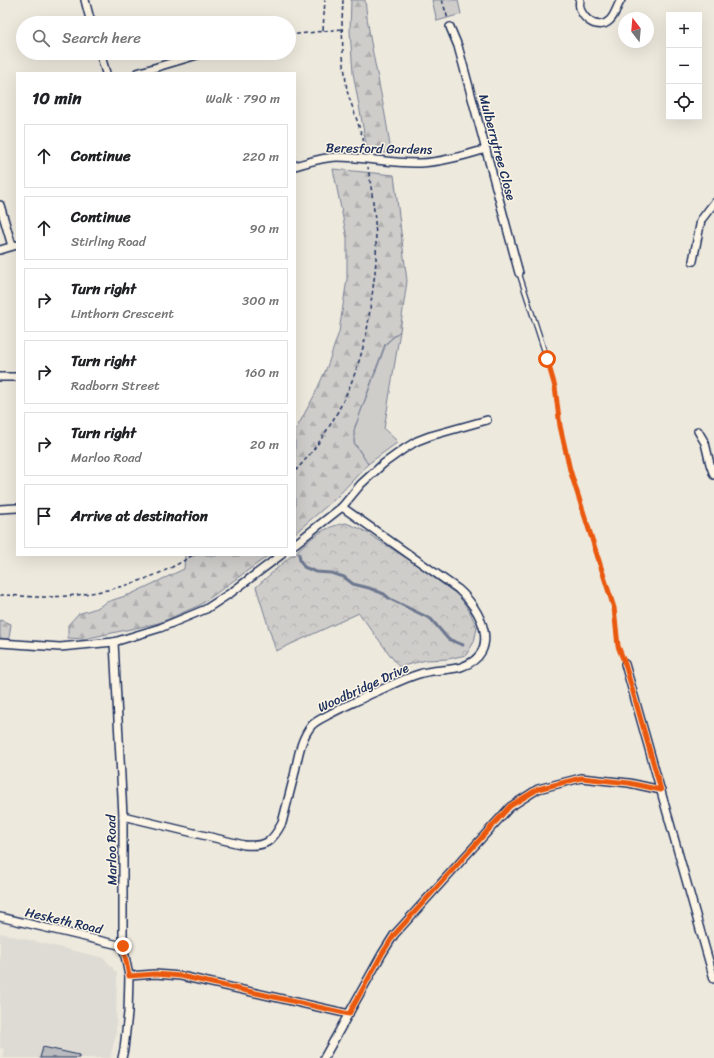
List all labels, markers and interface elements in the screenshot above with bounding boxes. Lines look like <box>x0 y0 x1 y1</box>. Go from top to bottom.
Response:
north arrow <box>618 12 654 48</box>
map controls <box>666 12 702 120</box>
button: + <box>666 12 702 48</box>
search box <box>16 16 296 60</box>
text: Search here <box>62 25 141 51</box>
icon: search <box>30 27 52 49</box>
button: − <box>666 48 702 84</box>
text: 10 min <box>32 83 81 113</box>
button: locate <box>666 84 702 120</box>
text: Walk · 790 m <box>206 87 280 110</box>
street label: Mulberrytree Close <box>472 91 523 203</box>
street label: Beresford Gardens <box>326 136 433 161</box>
text: Continue <box>71 143 131 169</box>
icon: ahead <box>33 145 55 167</box>
text: 220 m <box>242 145 279 168</box>
text: Continue <box>71 204 131 230</box>
icon: ahead <box>33 217 55 239</box>
text: 90 m <box>249 217 279 240</box>
text: Stirling Road <box>71 230 146 253</box>
text: Turn right <box>71 276 136 302</box>
icon: right <box>33 289 55 311</box>
text: 300 m <box>242 289 279 312</box>
text: Linthorn Crescent <box>71 302 174 325</box>
text: Turn right <box>71 348 136 374</box>
route start <box>538 350 556 368</box>
icon: right <box>33 361 55 383</box>
text: 160 m <box>244 361 279 384</box>
text: Radborn Street <box>71 374 160 397</box>
text: Turn right <box>71 420 136 446</box>
icon: right <box>33 433 55 455</box>
text: 20 m <box>250 433 279 456</box>
text: Marloo Road <box>71 446 141 469</box>
text: Arrive at destination <box>71 503 208 529</box>
icon: arrive <box>33 505 55 527</box>
street label: Woodbridge Drive <box>314 656 413 719</box>
street label: Marloo Road <box>99 813 124 885</box>
street label: Hesketh Road <box>23 900 106 941</box>
route end <box>114 937 132 955</box>

